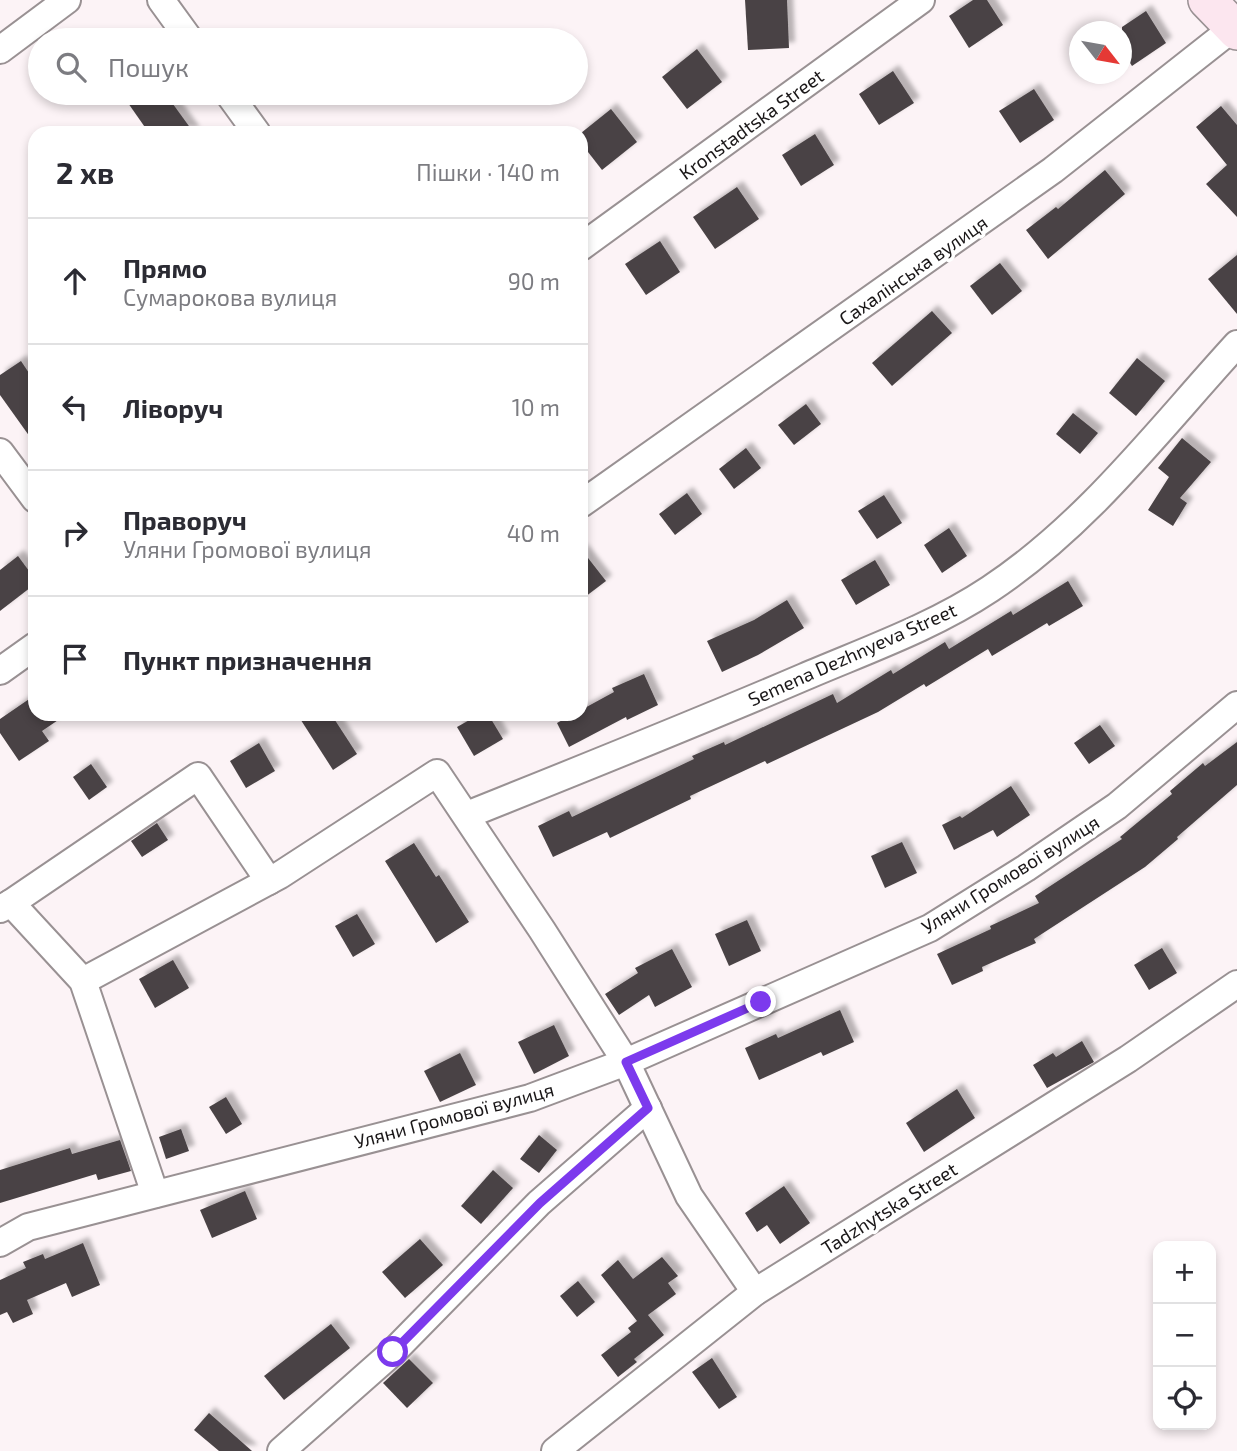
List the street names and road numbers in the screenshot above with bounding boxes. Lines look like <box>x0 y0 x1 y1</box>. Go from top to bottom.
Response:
street label: Kronstadtska Street <box>674 64 828 184</box>
street label: Сахалінська вулиця <box>834 210 992 331</box>
street label: Semena Dezhnyeva Street <box>744 598 960 710</box>
street label: Уляни Громової вулиця <box>917 810 1104 939</box>
street label: Уляни Громової вулиця <box>352 1077 556 1154</box>
street label: Tadzhytska Street <box>817 1157 961 1259</box>

